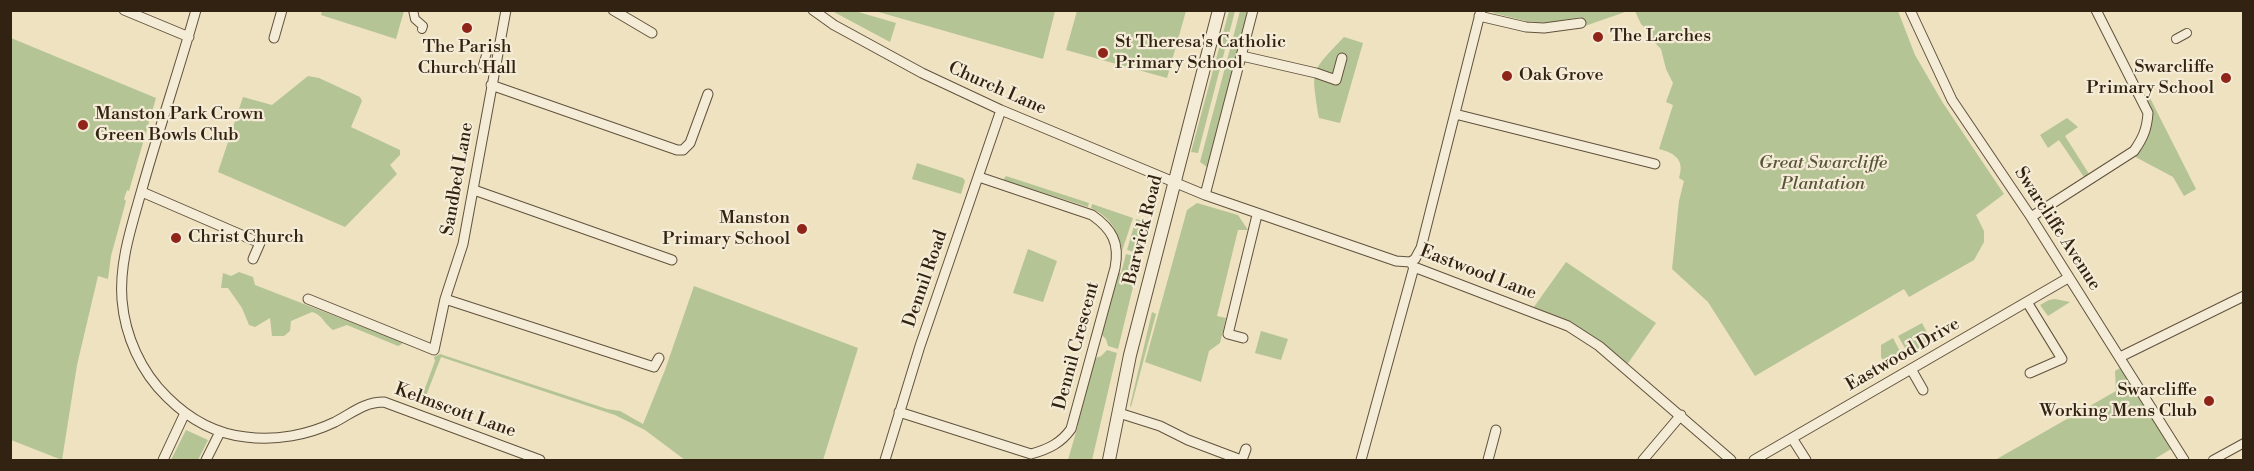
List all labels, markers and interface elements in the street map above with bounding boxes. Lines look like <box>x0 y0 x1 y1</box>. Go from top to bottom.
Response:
marker: The Parish Church Hall <box>460 21 474 35</box>
place label: The Larches <box>1610 26 1711 48</box>
marker: The Larches <box>1591 30 1605 44</box>
place label: St Theresa's Catholic Primary School <box>1115 32 1286 74</box>
place label: The Parish Church Hall <box>418 37 516 80</box>
marker: St Theresa's Catholic Primary School <box>1096 46 1110 60</box>
place label: Swarcliffe Primary School <box>2086 57 2214 100</box>
street label: Church Lane <box>945 58 1049 120</box>
place label: Oak Grove <box>1519 65 1604 87</box>
marker: Oak Grove <box>1500 69 1514 83</box>
marker: Swarcliffe Primary School <box>2219 71 2233 85</box>
place label: Manston Park Crown Green Bowls Club <box>95 104 263 146</box>
marker: Manston Park Crown Green Bowls Club <box>76 118 90 132</box>
street label: Sandbed Lane <box>437 121 479 237</box>
park label: Great Swarcliffe Plantation <box>1759 153 1887 195</box>
street label: Swarcliffe Avenue <box>2009 163 2105 295</box>
street label: Barwick Road <box>1120 173 1168 287</box>
place label: Manston Primary School <box>662 208 790 250</box>
marker: Manston Primary School <box>795 222 809 236</box>
place label: Christ Church <box>188 227 304 249</box>
street label: Dennil Road <box>899 228 953 330</box>
marker: Christ Church <box>169 231 183 245</box>
street label: Eastwood Lane <box>1417 241 1539 305</box>
street label: Dennil Crescent <box>1050 280 1104 412</box>
street label: Eastwood Drive <box>1842 314 1964 396</box>
street label: Kelmscott Lane <box>391 379 519 443</box>
place label: Swarcliffe Working Mens Club <box>2040 380 2197 422</box>
marker: Swarcliffe Working Mens Club <box>2202 394 2216 408</box>

